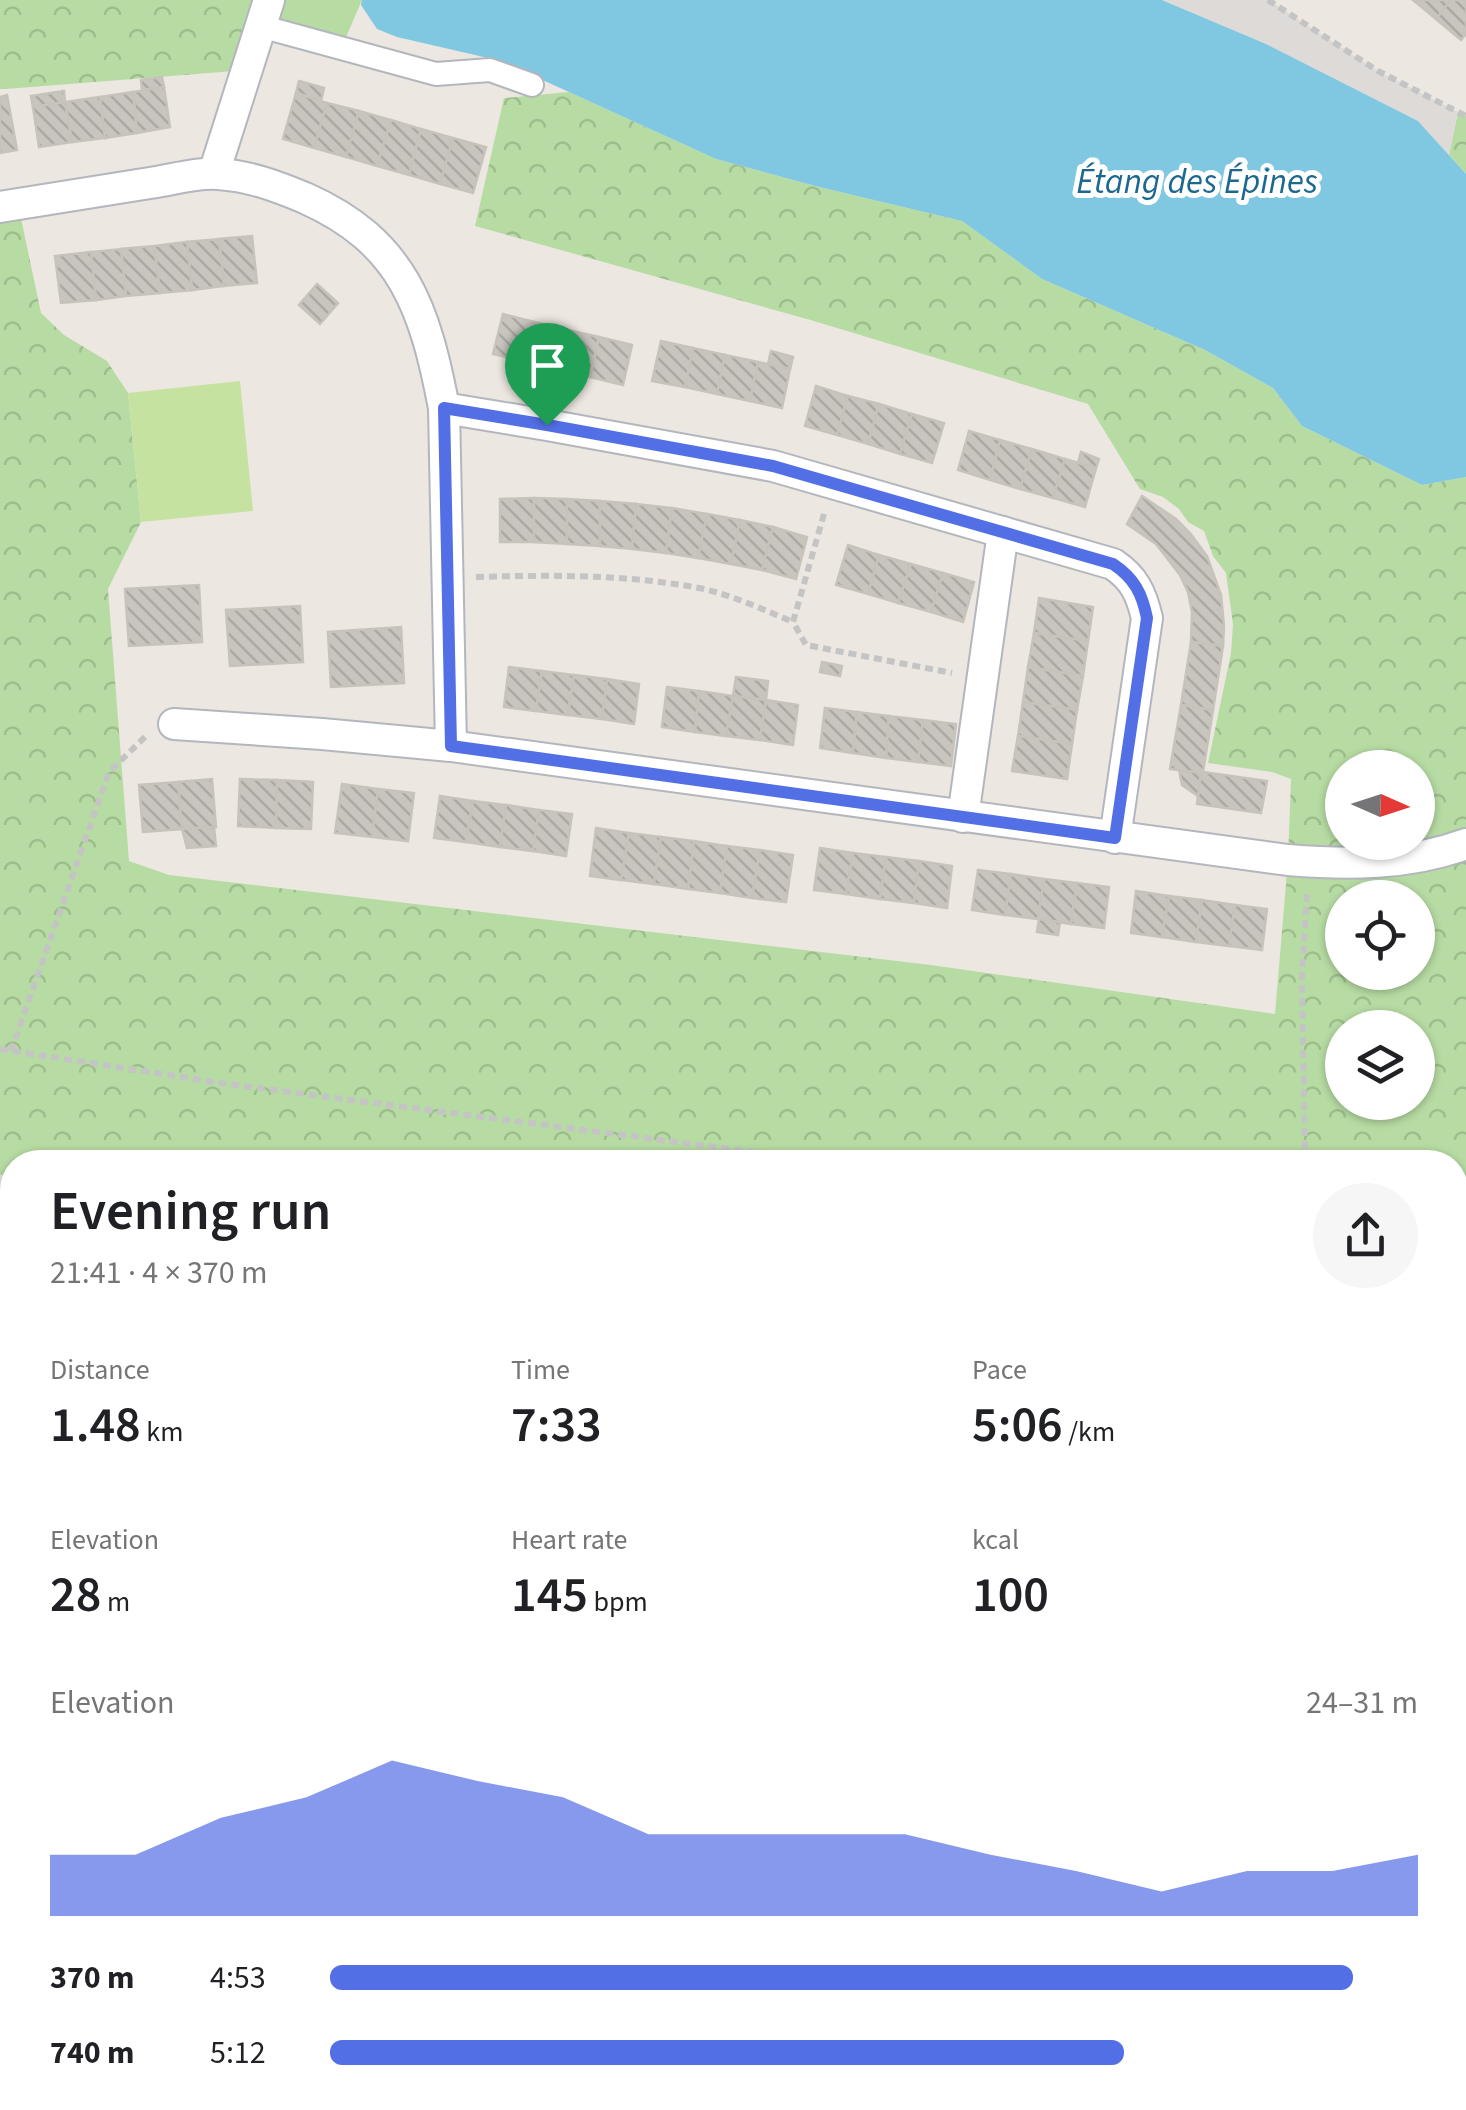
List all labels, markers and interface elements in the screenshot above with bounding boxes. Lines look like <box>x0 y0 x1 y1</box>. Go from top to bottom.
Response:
water label: Étang des Épines <box>1076 157 1318 207</box>
pin <box>505 323 590 426</box>
icon: arrive <box>520 338 575 393</box>
north arrow <box>1325 750 1435 860</box>
map controls <box>1325 750 1435 1120</box>
button: locate <box>1325 880 1435 990</box>
button: layers <box>1325 1010 1435 1120</box>
text: Evening run <box>50 1173 331 1251</box>
button: share <box>1313 1183 1418 1288</box>
text: 21:41 · 4 × 370 m <box>50 1250 268 1296</box>
text: Distance <box>50 1350 150 1390</box>
text: Time <box>511 1350 570 1390</box>
text: Pace <box>972 1350 1027 1390</box>
text: 1.48 <box>50 1390 141 1461</box>
text: 7:33 <box>511 1390 602 1461</box>
text: 5:06 <box>972 1390 1063 1461</box>
text: km <box>141 1412 183 1452</box>
text: /km <box>1063 1412 1115 1452</box>
text: Elevation <box>50 1520 159 1560</box>
text: Heart rate <box>511 1520 627 1560</box>
text: kcal <box>972 1520 1019 1560</box>
text: 28 <box>50 1560 101 1631</box>
text: 145 <box>511 1560 588 1631</box>
text: 100 <box>972 1560 1049 1631</box>
text: m <box>101 1582 130 1622</box>
text: bpm <box>588 1582 648 1622</box>
text: Elevation <box>50 1680 175 1726</box>
text: 24–31 m <box>1306 1680 1418 1726</box>
text: 370 m <box>50 1955 135 2001</box>
text: 4:53 <box>210 1955 266 2001</box>
text: 740 m <box>50 2030 135 2076</box>
text: 5:12 <box>210 2030 266 2076</box>

